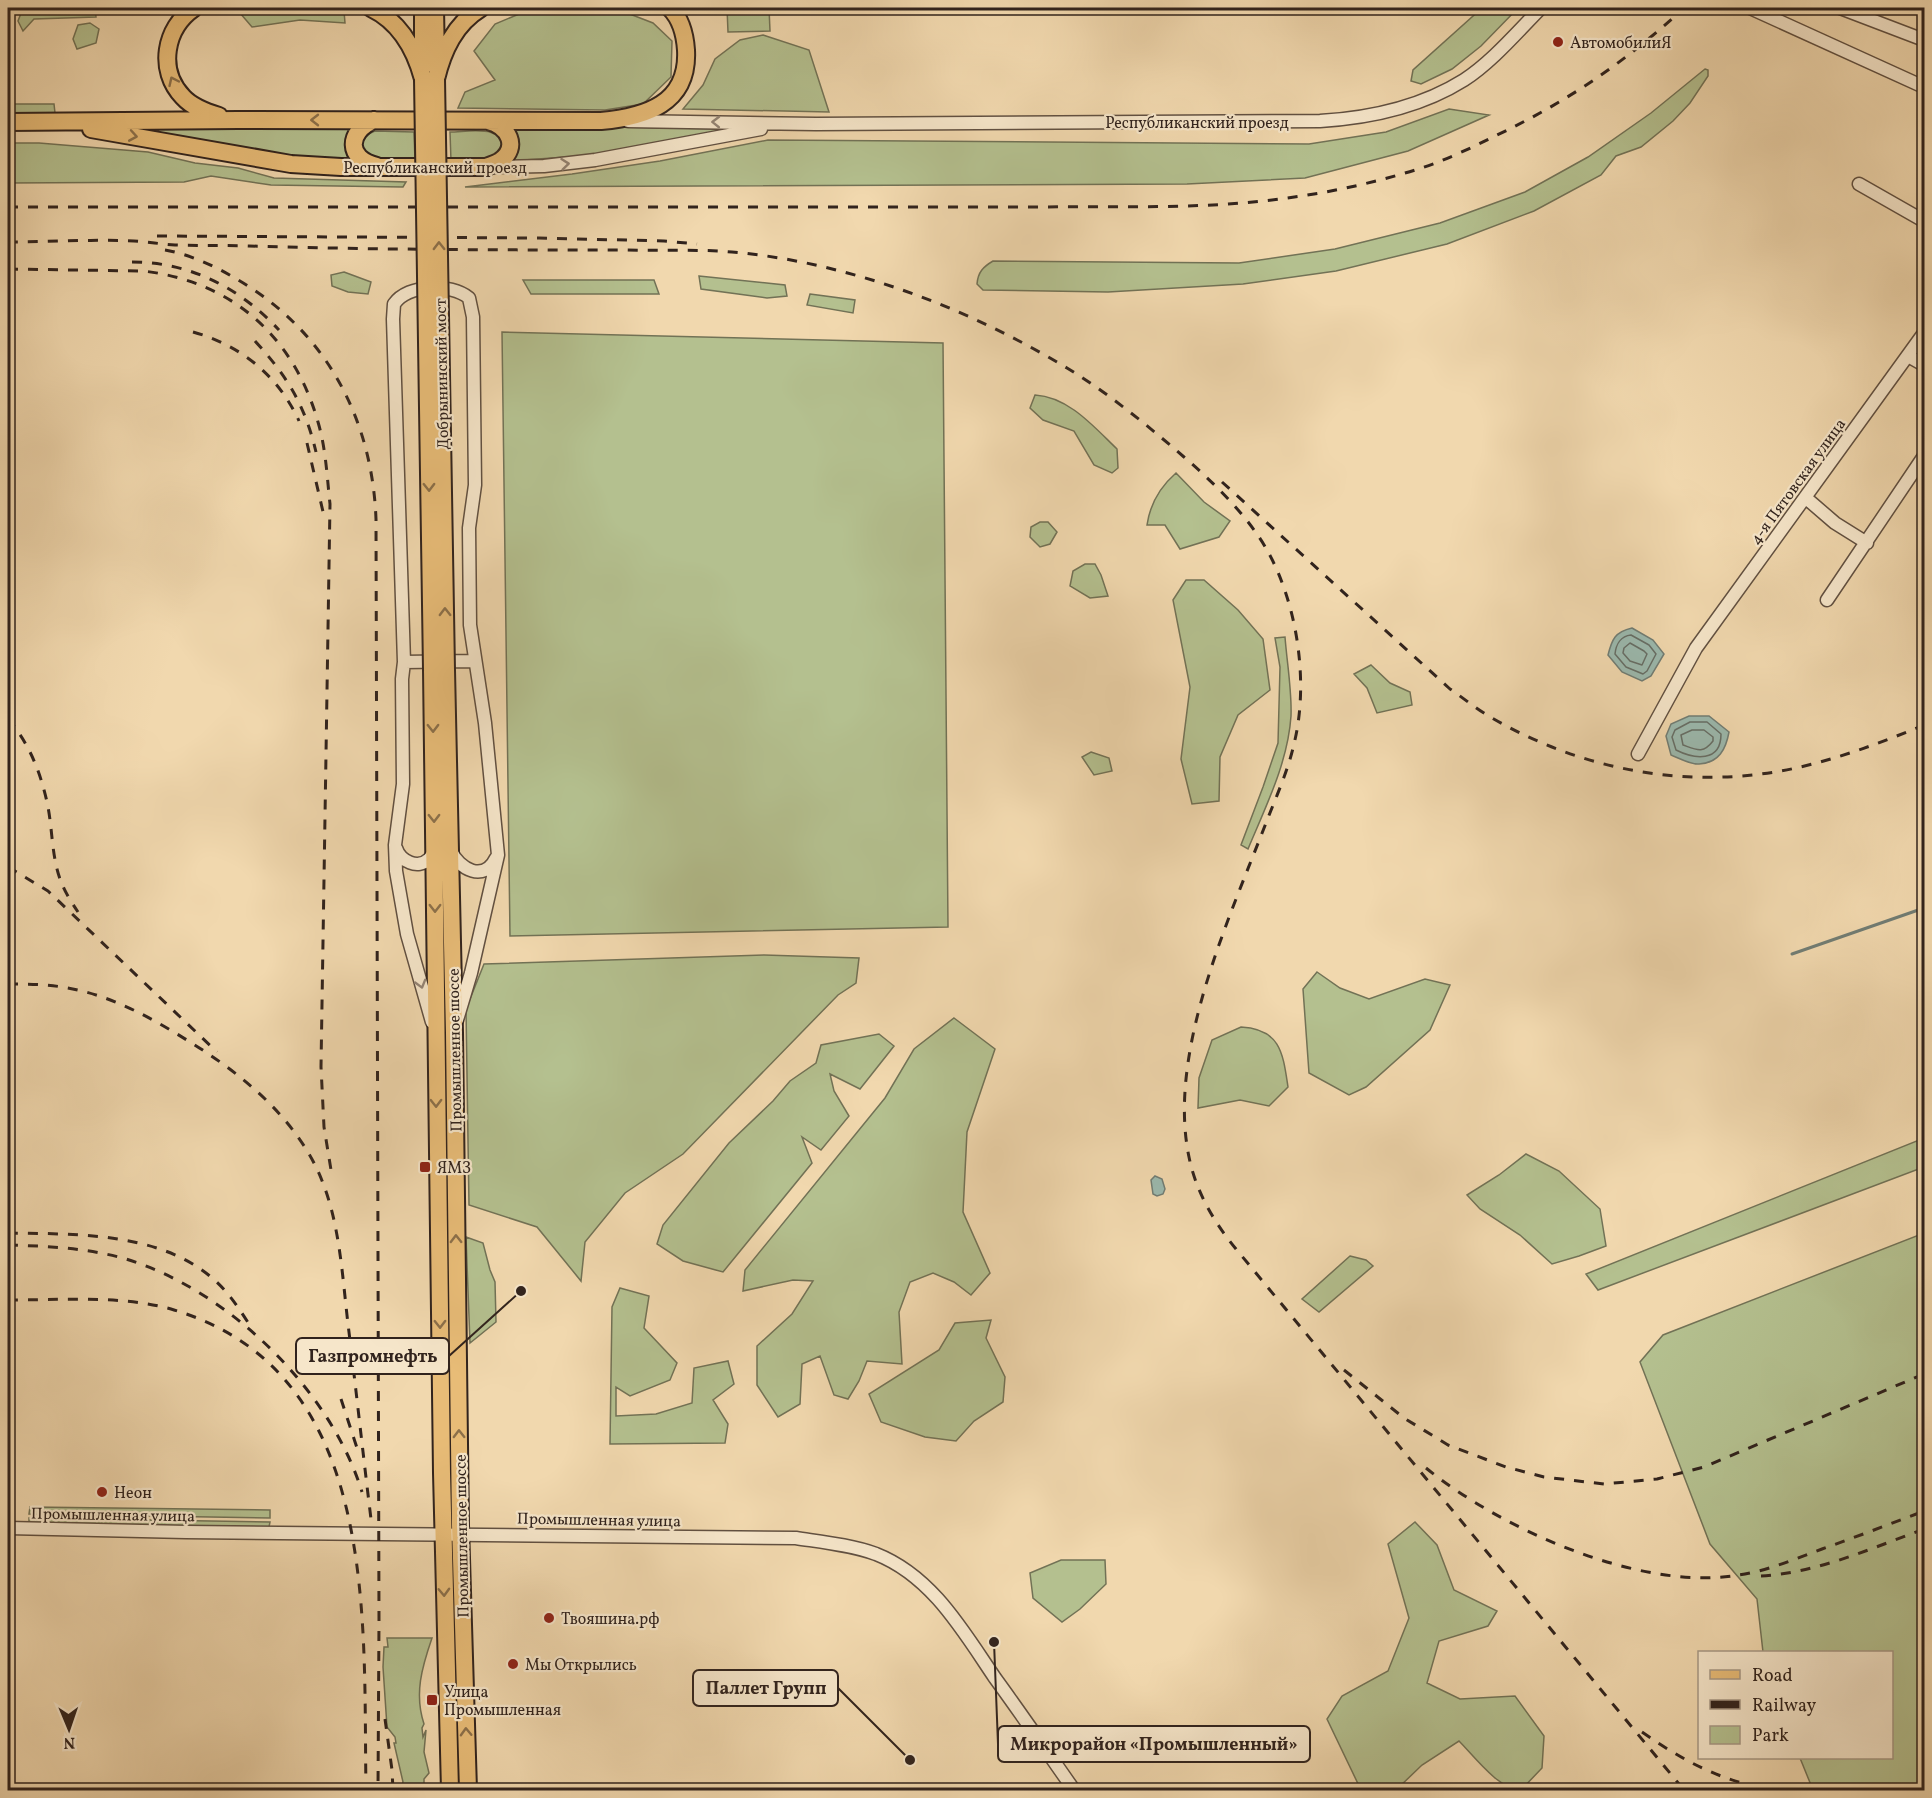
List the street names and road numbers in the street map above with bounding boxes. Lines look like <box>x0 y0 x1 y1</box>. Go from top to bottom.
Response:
street label: Республиканский проезд <box>1105 113 1289 135</box>
street label: Республиканский проезд <box>343 158 527 180</box>
street label: Добрынинский мост <box>431 298 455 450</box>
street label: 4-я Пятовская улица <box>1745 415 1852 550</box>
street label: Промышленное шоссе <box>444 968 468 1132</box>
street label: Промышленное шоссе <box>451 1454 475 1618</box>
street label: Промышленная улица <box>31 1504 195 1528</box>
street label: Промышленная улица <box>517 1509 681 1533</box>

